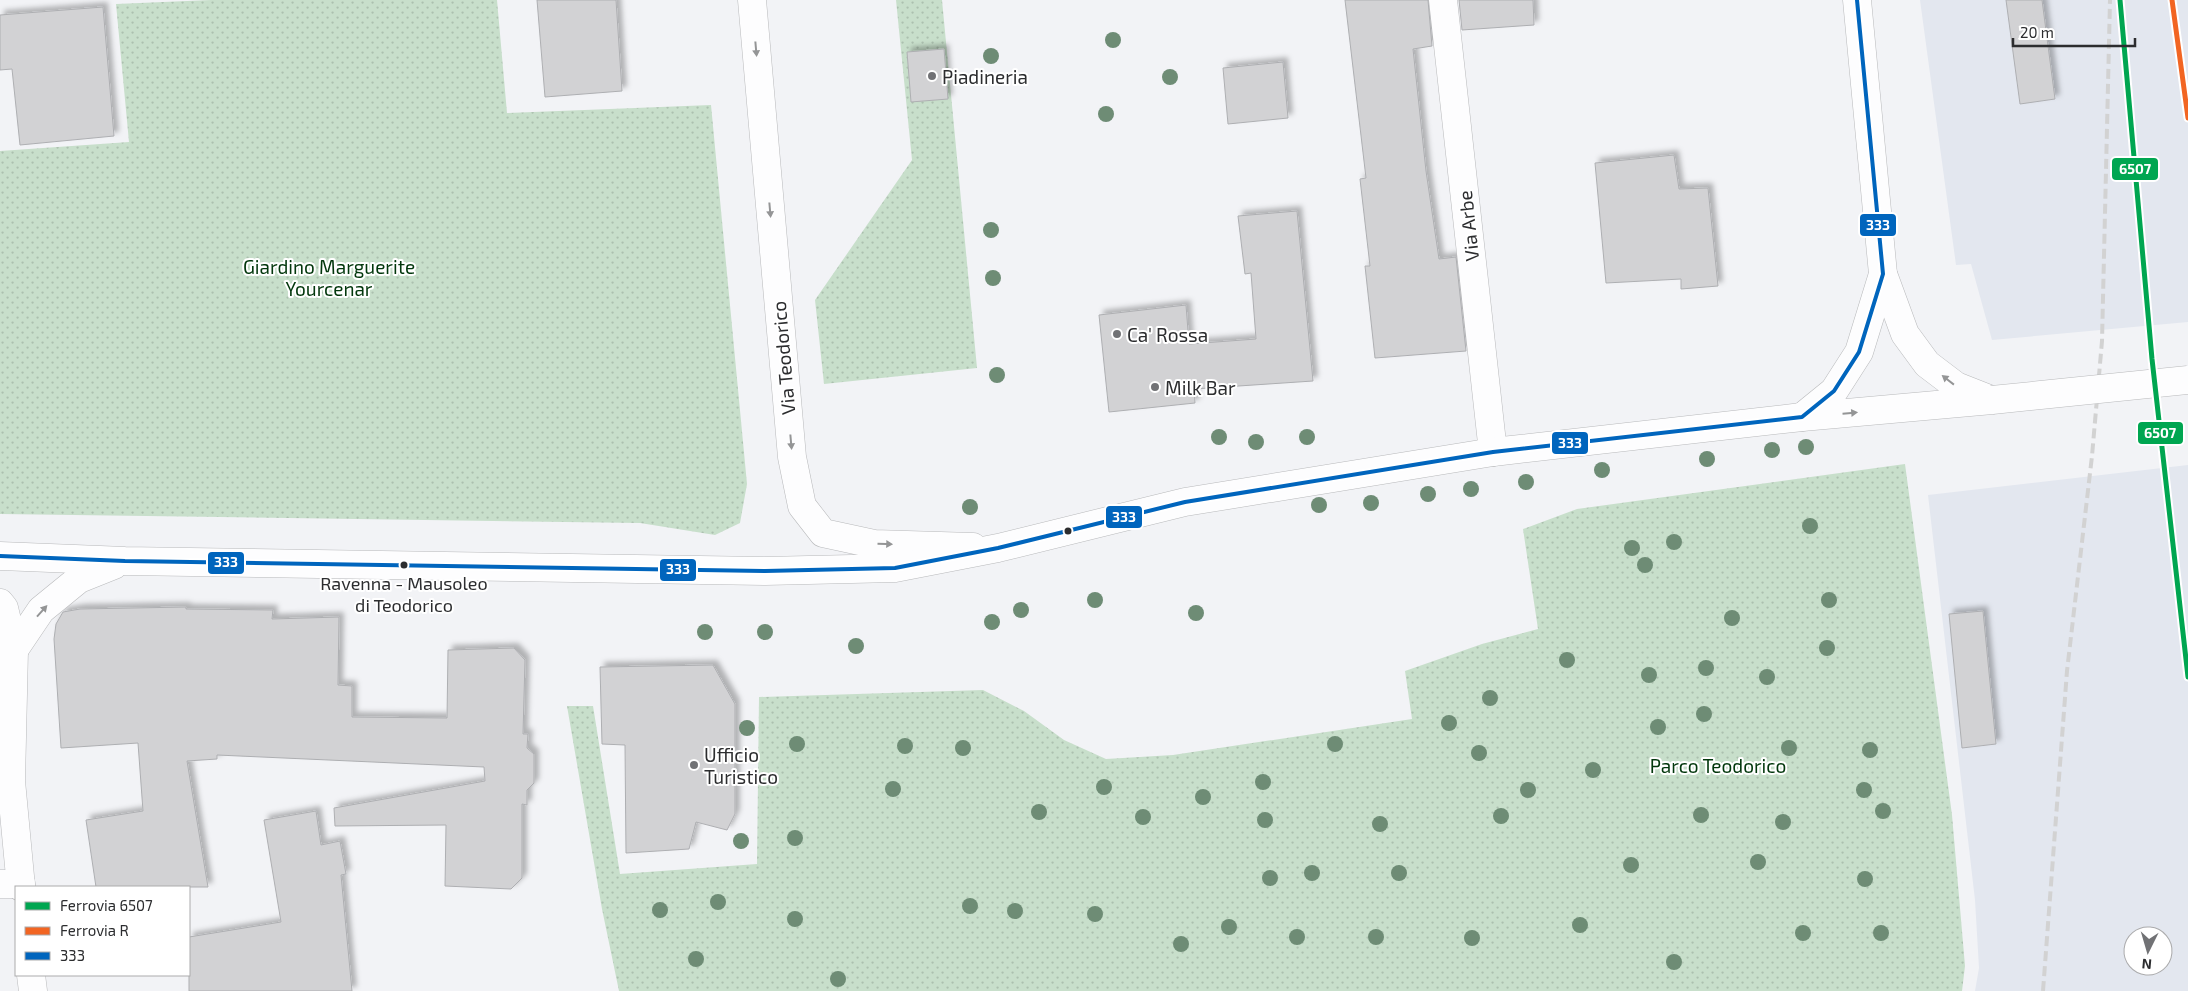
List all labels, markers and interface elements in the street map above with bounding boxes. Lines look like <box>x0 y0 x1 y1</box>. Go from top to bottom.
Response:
scale bar <box>2013 15 2136 47</box>
text: 20 m <box>2020 23 2054 41</box>
one-way arrow <box>753 41 761 57</box>
place label: Piadineria <box>942 65 1028 88</box>
marker: Piadineria <box>926 70 938 82</box>
line badge: 6507 <box>2111 157 2159 181</box>
text: 6507 <box>2119 160 2152 177</box>
street label: Via Arbe <box>1453 190 1483 262</box>
one-way arrow <box>767 203 775 219</box>
line badge: 333 <box>1859 213 1897 237</box>
text: 333 <box>1866 216 1890 233</box>
park label: Giardino Marguerite Yourcenar <box>243 255 415 300</box>
street label: Via Teodorico <box>767 300 799 416</box>
place label: Ca' Rossa <box>1127 323 1208 346</box>
marker: Ca' Rossa <box>1111 328 1123 340</box>
one-way arrow <box>1942 374 1955 385</box>
place label: Milk Bar <box>1165 376 1236 399</box>
marker: Milk Bar <box>1149 381 1161 393</box>
one-way arrow <box>1842 409 1858 417</box>
line badge: 6507 <box>2137 421 2184 445</box>
text: 6507 <box>2144 424 2177 441</box>
line badge: 333 <box>1551 431 1589 455</box>
one-way arrow <box>787 434 795 450</box>
text: 333 <box>1558 434 1582 451</box>
line badge: 333 <box>1105 505 1143 529</box>
text: 333 <box>1112 508 1136 525</box>
unlabelled marker <box>1063 526 1073 536</box>
one-way arrow <box>878 541 894 549</box>
line badge: 333 <box>207 551 245 575</box>
text: 333 <box>214 553 238 570</box>
line badge: 333 <box>659 558 697 582</box>
marker: Ravenna - Mausoleo di Teodorico <box>399 560 409 570</box>
text: 333 <box>666 560 690 577</box>
place label: Ravenna - Mausoleo di Teodorico <box>320 572 488 616</box>
one-way arrow <box>36 604 47 617</box>
place label: Ufficio Turistico <box>704 743 778 788</box>
park label: Parco Teodorico <box>1650 754 1786 777</box>
marker: Ufficio Turistico <box>688 759 700 771</box>
legend <box>15 886 190 976</box>
text: Ferrovia 6507 <box>60 896 153 914</box>
text: Ferrovia R <box>60 921 129 939</box>
north arrow <box>2123 926 2173 976</box>
text: 333 <box>60 946 85 964</box>
text: N <box>2141 956 2153 973</box>

